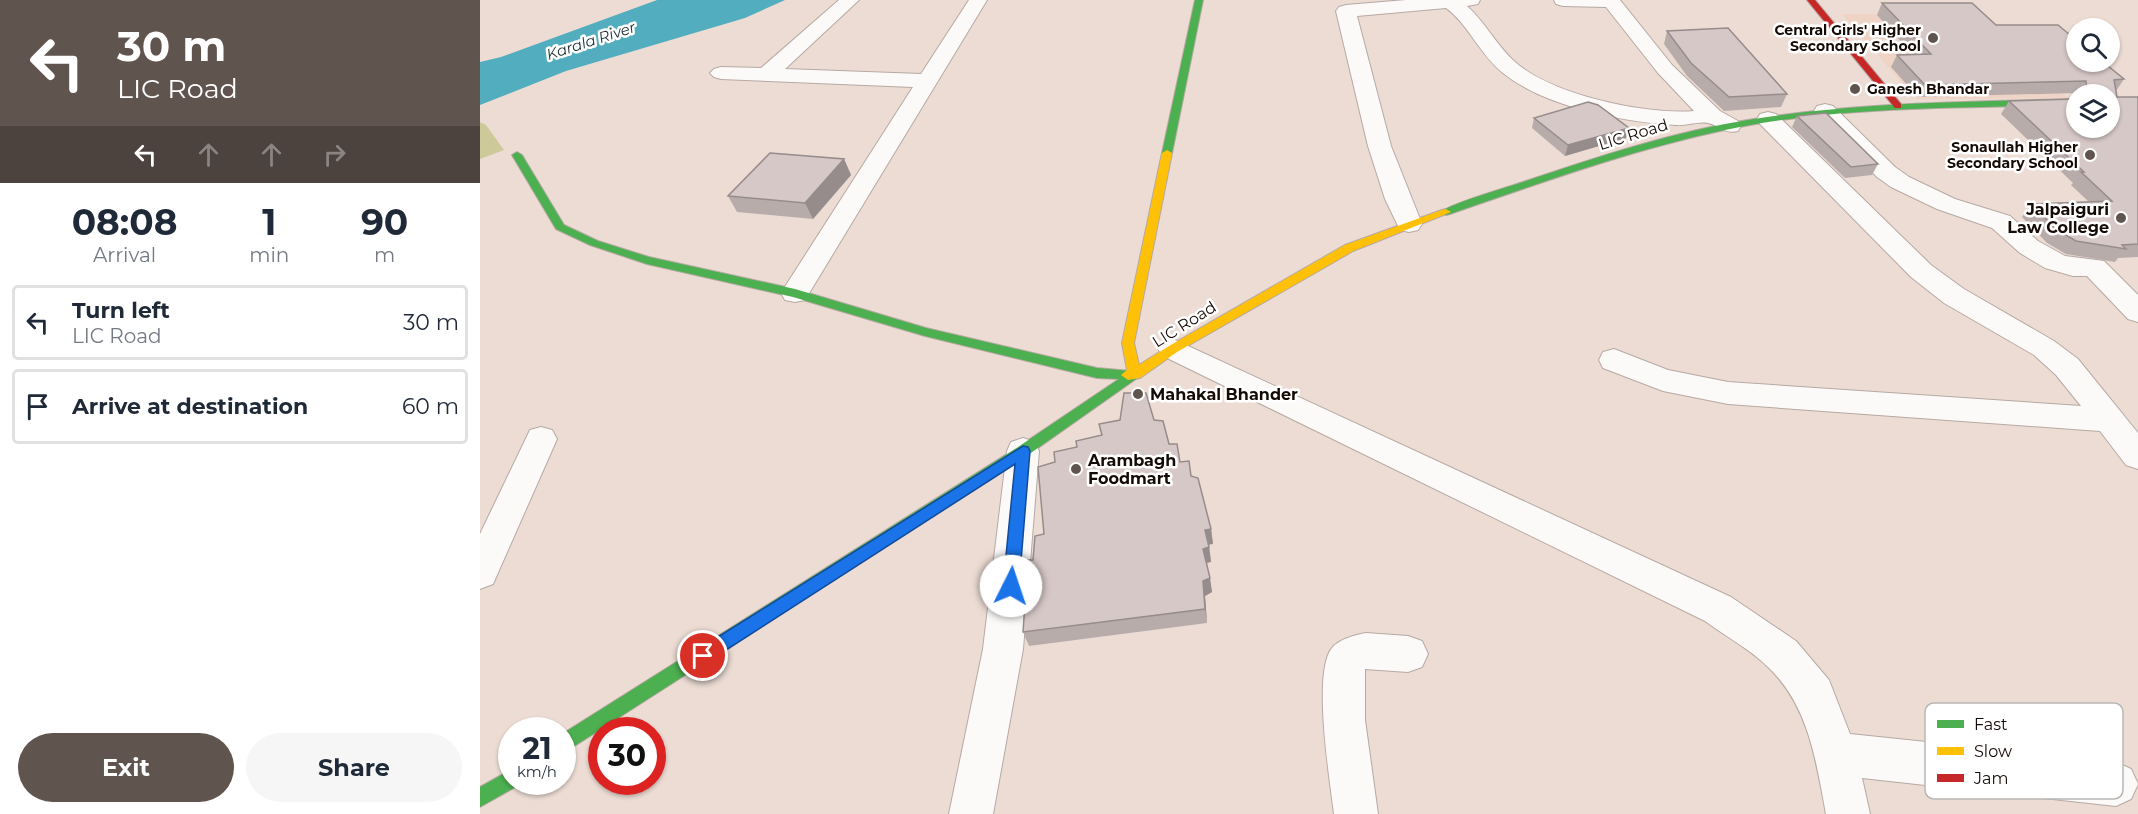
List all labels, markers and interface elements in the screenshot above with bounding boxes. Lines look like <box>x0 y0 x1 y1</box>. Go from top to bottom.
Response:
water label: Karala River <box>544 17 639 64</box>
map controls <box>2066 18 2120 138</box>
button: search <box>2066 18 2120 72</box>
text: 30 m <box>117 20 226 72</box>
place label: Central Girls' Higher Secondary School <box>1774 21 1921 55</box>
icon: left <box>18 24 96 102</box>
marker: Central Girls' Higher Secondary School <box>1926 31 1940 45</box>
text: LIC Road <box>117 72 238 105</box>
place label: Ganesh Bhandar <box>1867 80 1989 98</box>
marker: Ganesh Bhandar <box>1848 82 1862 96</box>
button: layers <box>2066 84 2120 138</box>
street label: LIC Road <box>1596 115 1670 154</box>
icon: left <box>129 138 162 171</box>
icon: ahead <box>192 138 225 171</box>
icon: ahead <box>255 138 288 171</box>
icon: right <box>318 138 351 171</box>
place label: Sonaullah Higher Secondary School <box>1947 138 2078 172</box>
marker: Sonaullah Higher Secondary School <box>2083 148 2097 162</box>
text: 08:08 <box>72 200 178 244</box>
text: 1 <box>262 200 276 244</box>
text: 90 <box>361 200 408 244</box>
place label: Jalpaiguri Law College <box>2007 200 2109 237</box>
marker: Jalpaiguri Law College <box>2114 211 2128 225</box>
text: Arrival <box>93 243 156 267</box>
text: min <box>249 243 289 267</box>
text: m <box>374 243 395 267</box>
text: Turn left <box>72 297 170 324</box>
street label: LIC Road <box>1149 297 1220 351</box>
icon: left <box>21 306 54 339</box>
text: 30 m <box>403 309 459 336</box>
text: LIC Road <box>72 324 162 348</box>
place label: Mahakal Bhander <box>1150 385 1298 404</box>
marker: Mahakal Bhander <box>1131 387 1145 401</box>
icon: arrive <box>21 390 54 423</box>
text: Arrive at destination <box>72 393 308 420</box>
text: 60 m <box>402 393 459 420</box>
place label: Arambagh Foodmart <box>1087 451 1176 488</box>
marker: Arambagh Foodmart <box>1069 462 1083 476</box>
position arrow <box>979 554 1043 618</box>
pin <box>677 630 728 681</box>
icon: arrive <box>686 639 719 672</box>
legend <box>1925 703 2123 799</box>
text: Fast <box>1974 715 2008 734</box>
speed limit sign: 30 <box>588 717 666 795</box>
text: 21 <box>522 730 552 767</box>
button: Exit <box>18 733 234 802</box>
button: Share <box>246 733 462 802</box>
text: Slow <box>1974 742 2012 761</box>
text: km/h <box>517 762 557 781</box>
text: Jam <box>1973 769 2008 788</box>

